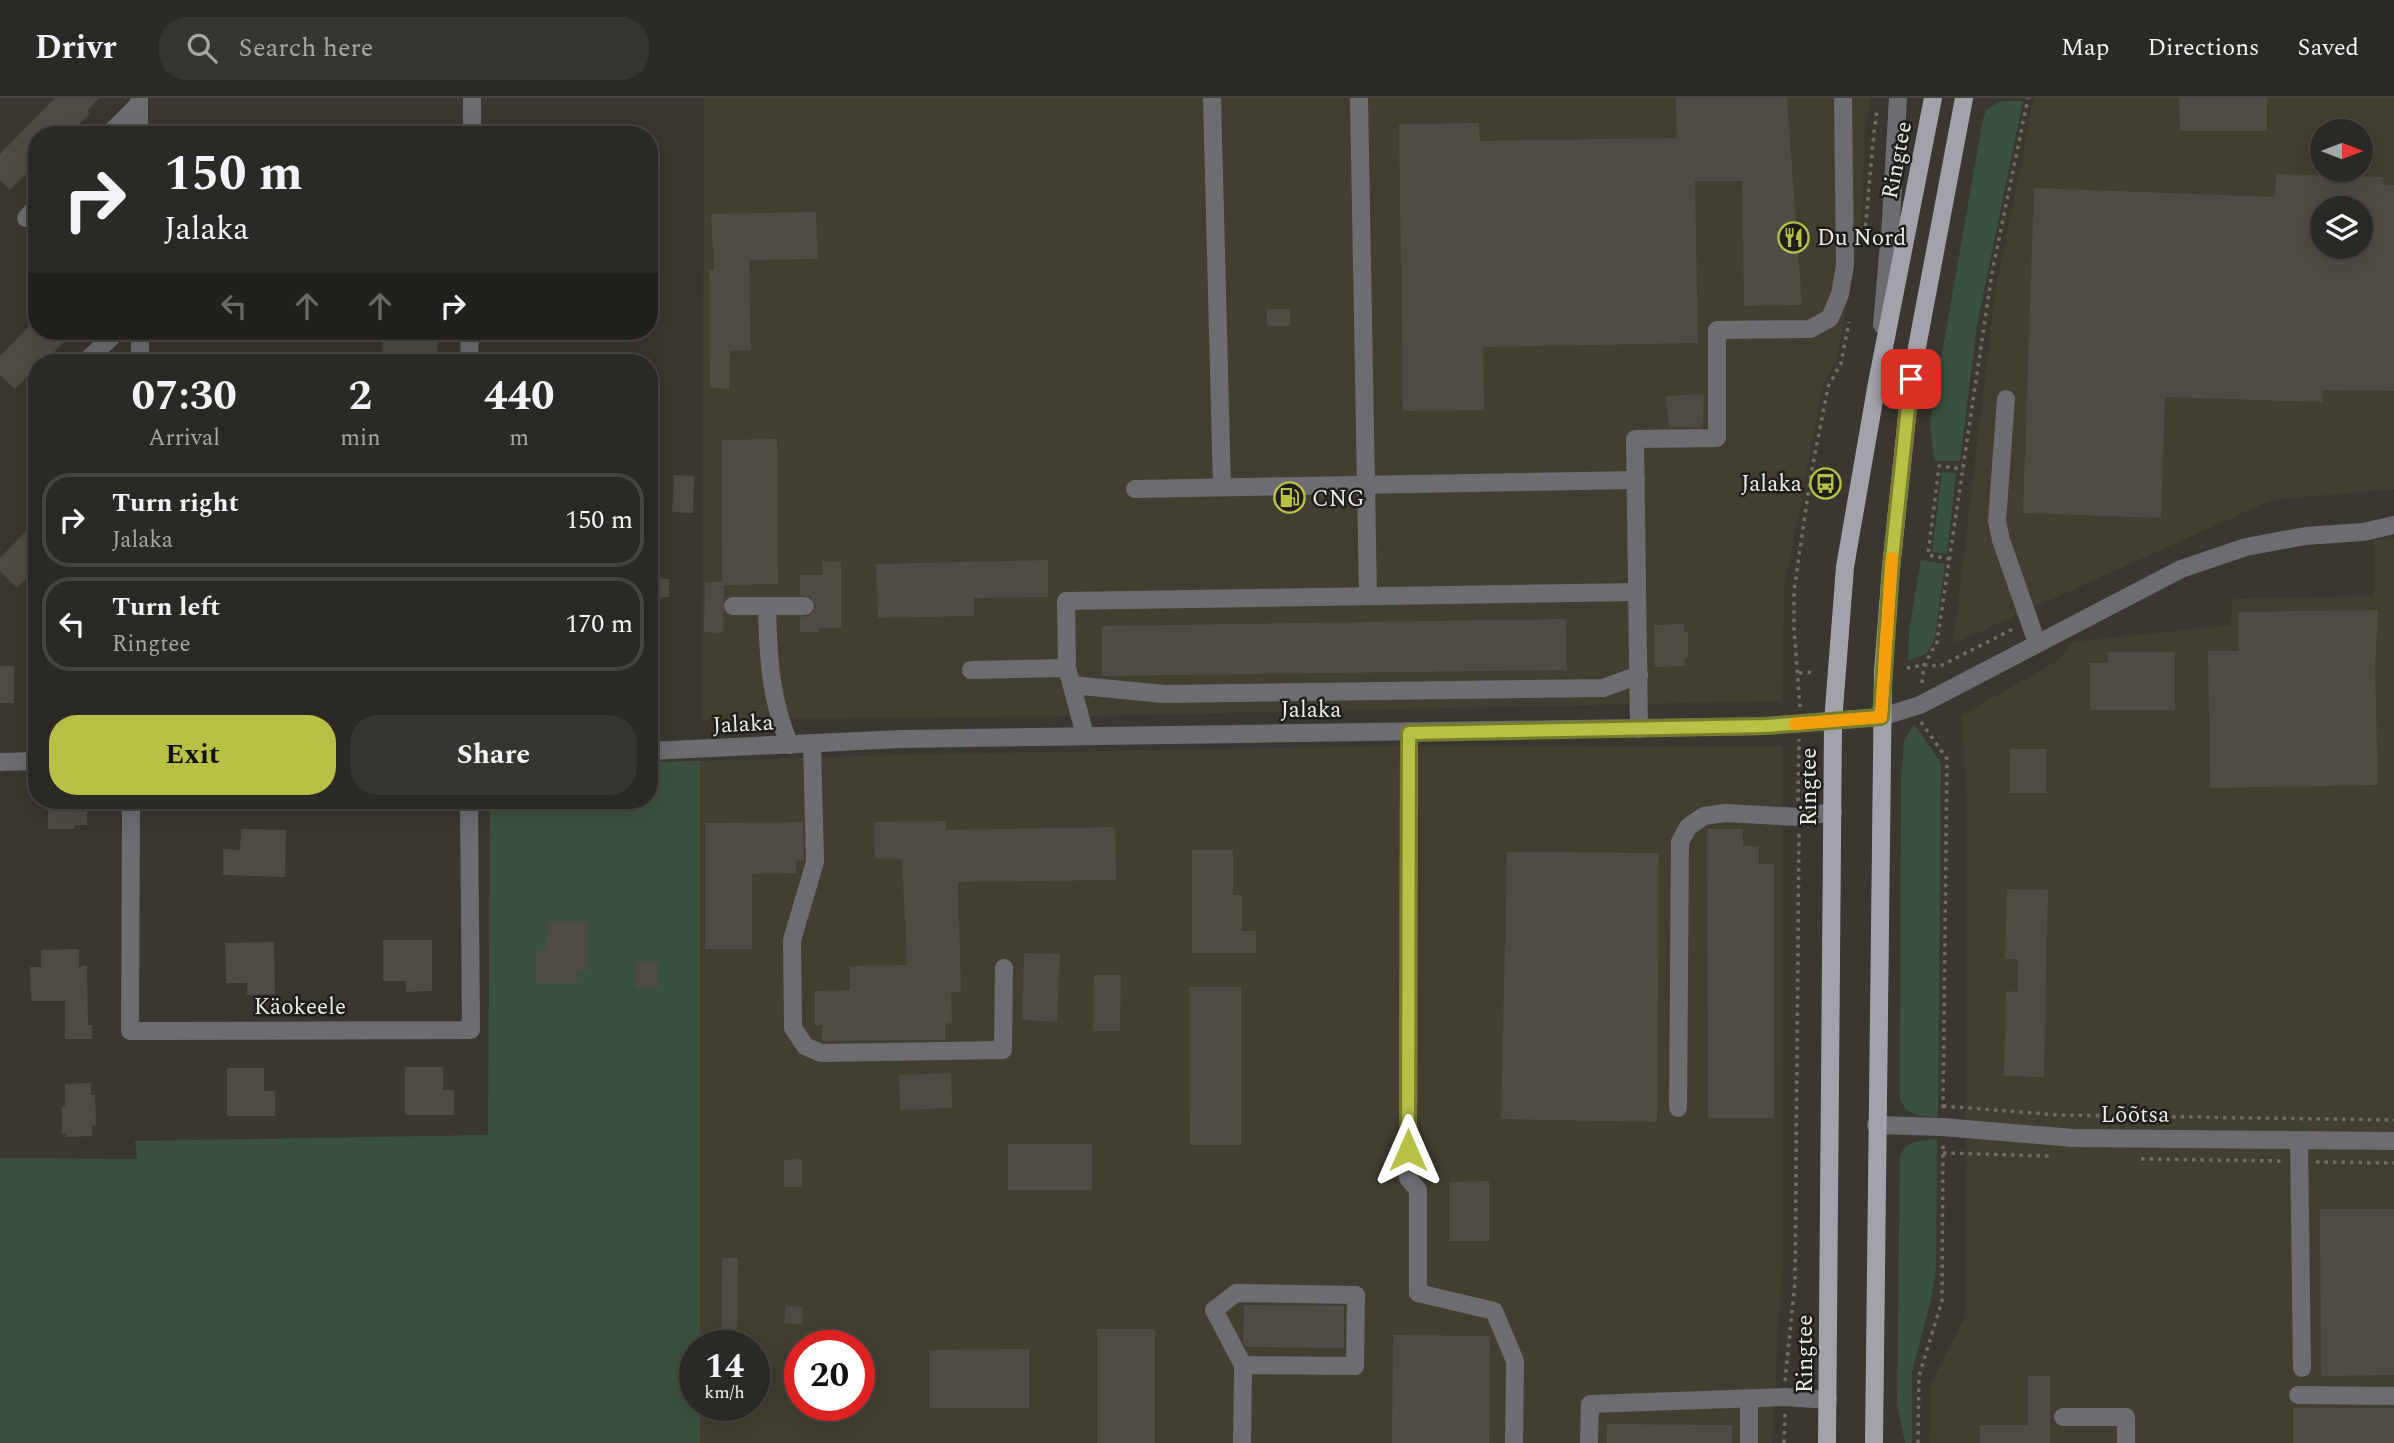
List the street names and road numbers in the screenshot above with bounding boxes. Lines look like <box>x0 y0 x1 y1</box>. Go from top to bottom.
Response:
street label: Ringtee <box>1873 118 1922 202</box>
street label: Jalaka <box>1280 693 1342 728</box>
street label: Jalaka <box>712 705 774 744</box>
street label: Ringtee <box>1792 748 1827 826</box>
street label: Käokeele <box>254 990 346 1025</box>
street label: Lõõtsa <box>2101 1098 2169 1133</box>
street label: Ringtee <box>1788 1315 1823 1393</box>

